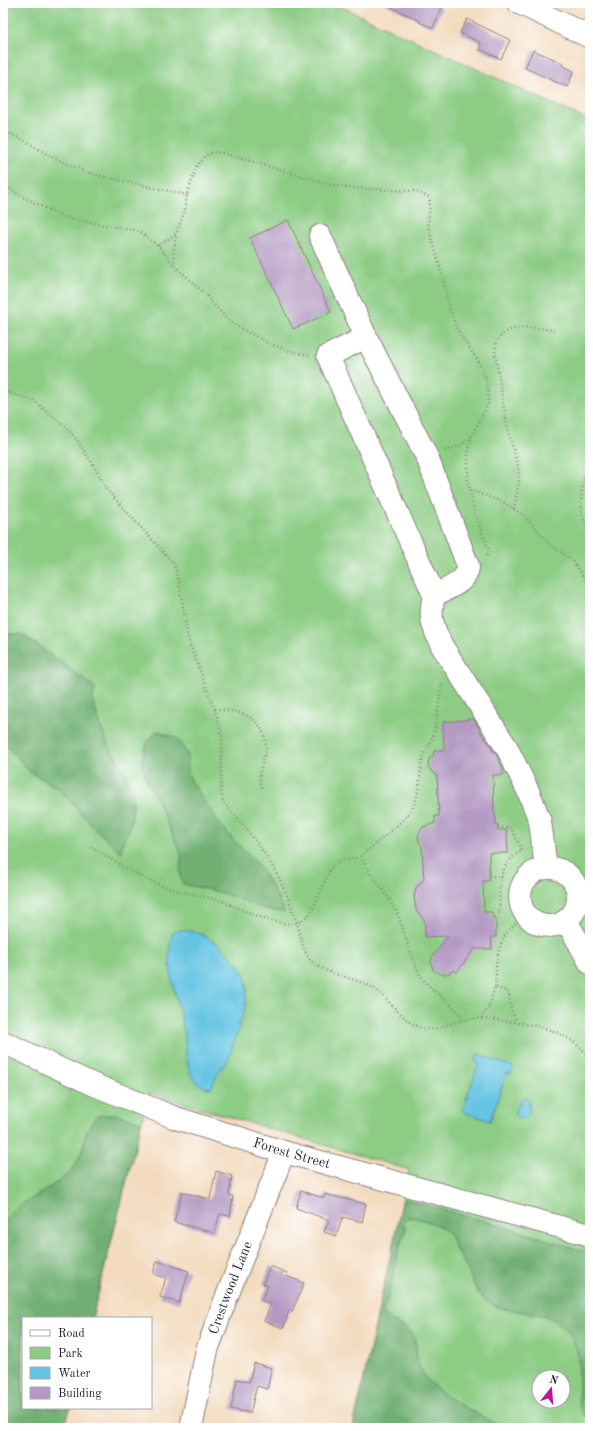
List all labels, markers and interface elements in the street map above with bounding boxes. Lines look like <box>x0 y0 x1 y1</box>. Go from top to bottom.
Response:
street label: Forest Street <box>251 1136 332 1171</box>
street label: Crestwood Lane <box>206 1240 255 1336</box>
legend <box>22 1317 152 1409</box>
text: Road <box>58 1328 85 1340</box>
text: Park <box>58 1348 83 1360</box>
text: Water <box>58 1368 91 1380</box>
north arrow <box>531 1369 571 1409</box>
text: N <box>548 1374 560 1388</box>
text: Building <box>58 1388 102 1400</box>

